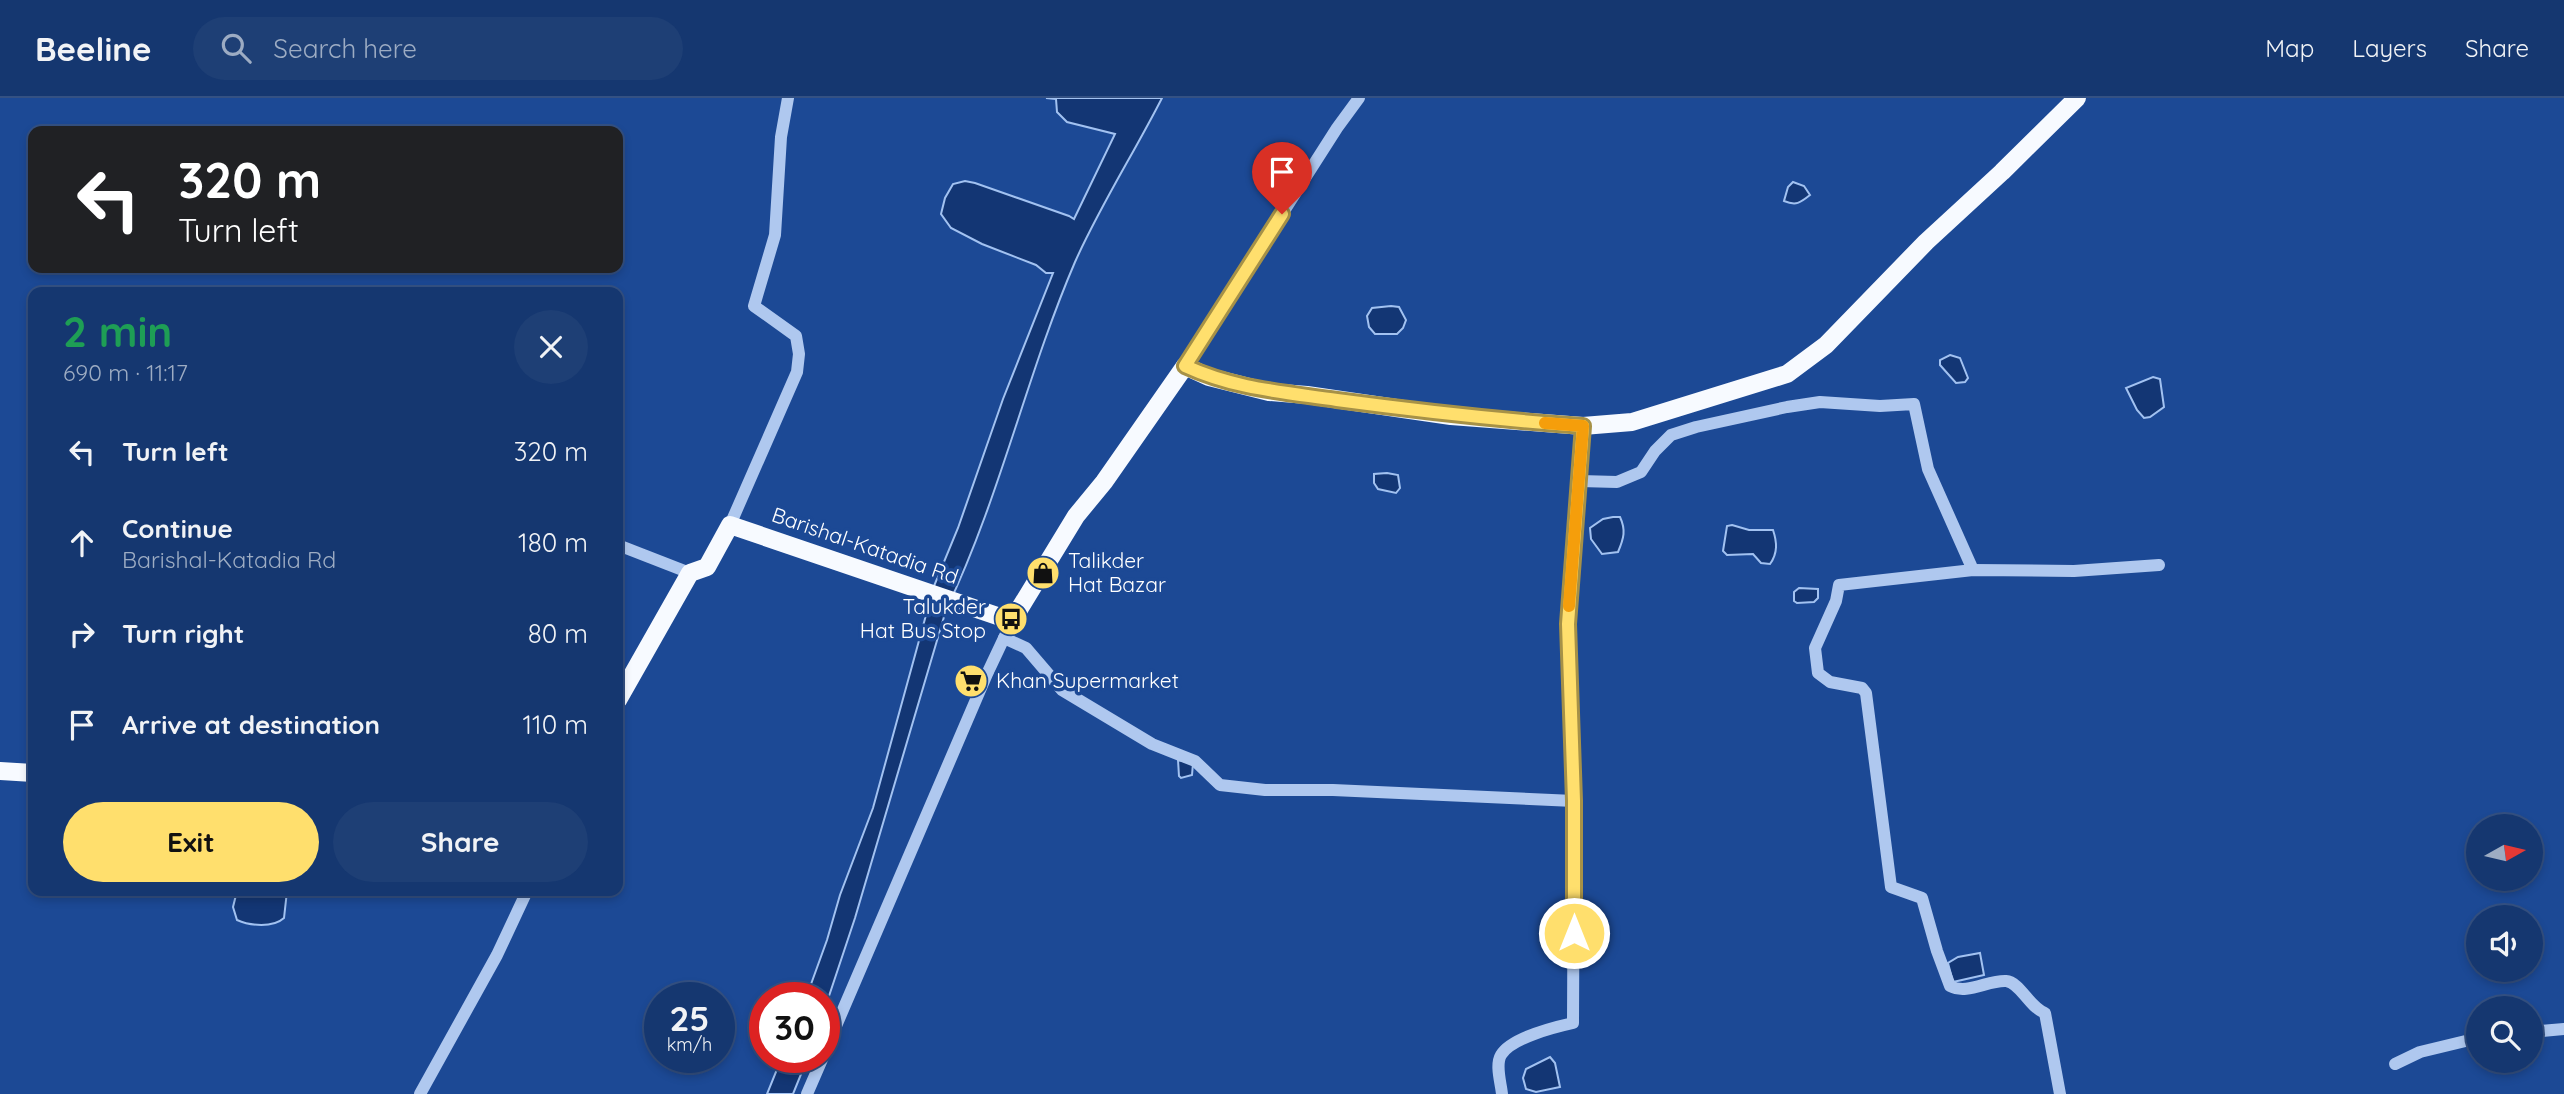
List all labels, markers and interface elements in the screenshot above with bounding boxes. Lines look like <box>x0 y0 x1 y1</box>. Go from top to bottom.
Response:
search box <box>193 17 683 80</box>
text: Beeline <box>35 28 151 69</box>
icon: search <box>217 29 255 67</box>
text: Search here <box>273 32 417 65</box>
text: Map <box>2265 33 2314 63</box>
text: Layers <box>2352 33 2427 63</box>
text: Share <box>2465 33 2529 63</box>
pin <box>1252 142 1312 214</box>
text: 320 m <box>178 149 321 210</box>
icon: arrive <box>1263 153 1301 191</box>
icon: left <box>63 154 154 245</box>
text: Turn left <box>178 210 299 250</box>
text: 2 min <box>63 305 172 358</box>
button: close <box>514 310 588 384</box>
text: 690 m · 11:17 <box>63 358 188 387</box>
icon: left <box>63 433 101 471</box>
text: Turn left <box>122 435 229 468</box>
text: 320 m <box>514 435 588 468</box>
street label: Barishal-Katadia Rd <box>769 501 962 589</box>
text: Continue <box>122 512 233 545</box>
icon: ahead <box>63 524 101 562</box>
text: 180 m <box>518 526 588 559</box>
text: Barishal-Katadia Rd <box>122 545 336 574</box>
place label: Talikder Hat Bazar <box>1068 547 1166 597</box>
shop icon: Talikder Hat Bazar <box>1024 554 1062 592</box>
place label: Talukder Hat Bus Stop <box>860 593 986 643</box>
bus stop icon: Talukder Hat Bus Stop <box>992 600 1030 638</box>
icon: right <box>63 615 101 653</box>
text: Turn right <box>122 617 244 650</box>
text: 80 m <box>528 617 588 650</box>
supermarket icon: Khan Supermarket <box>952 662 990 700</box>
place label: Khan Supermarket <box>996 667 1179 693</box>
icon: arrive <box>63 706 101 744</box>
text: Arrive at destination <box>122 708 380 741</box>
text: 110 m <box>522 708 588 741</box>
button: Exit <box>63 802 319 882</box>
button: Share <box>333 802 588 882</box>
north arrow <box>2466 814 2543 891</box>
map controls <box>2466 814 2543 1073</box>
position arrow <box>1537 896 1611 970</box>
button: sound <box>2466 905 2543 982</box>
speed limit sign: 30 <box>749 982 840 1073</box>
text: 25 <box>669 996 710 1040</box>
button: search <box>2466 996 2543 1073</box>
text: km/h <box>667 1033 712 1056</box>

